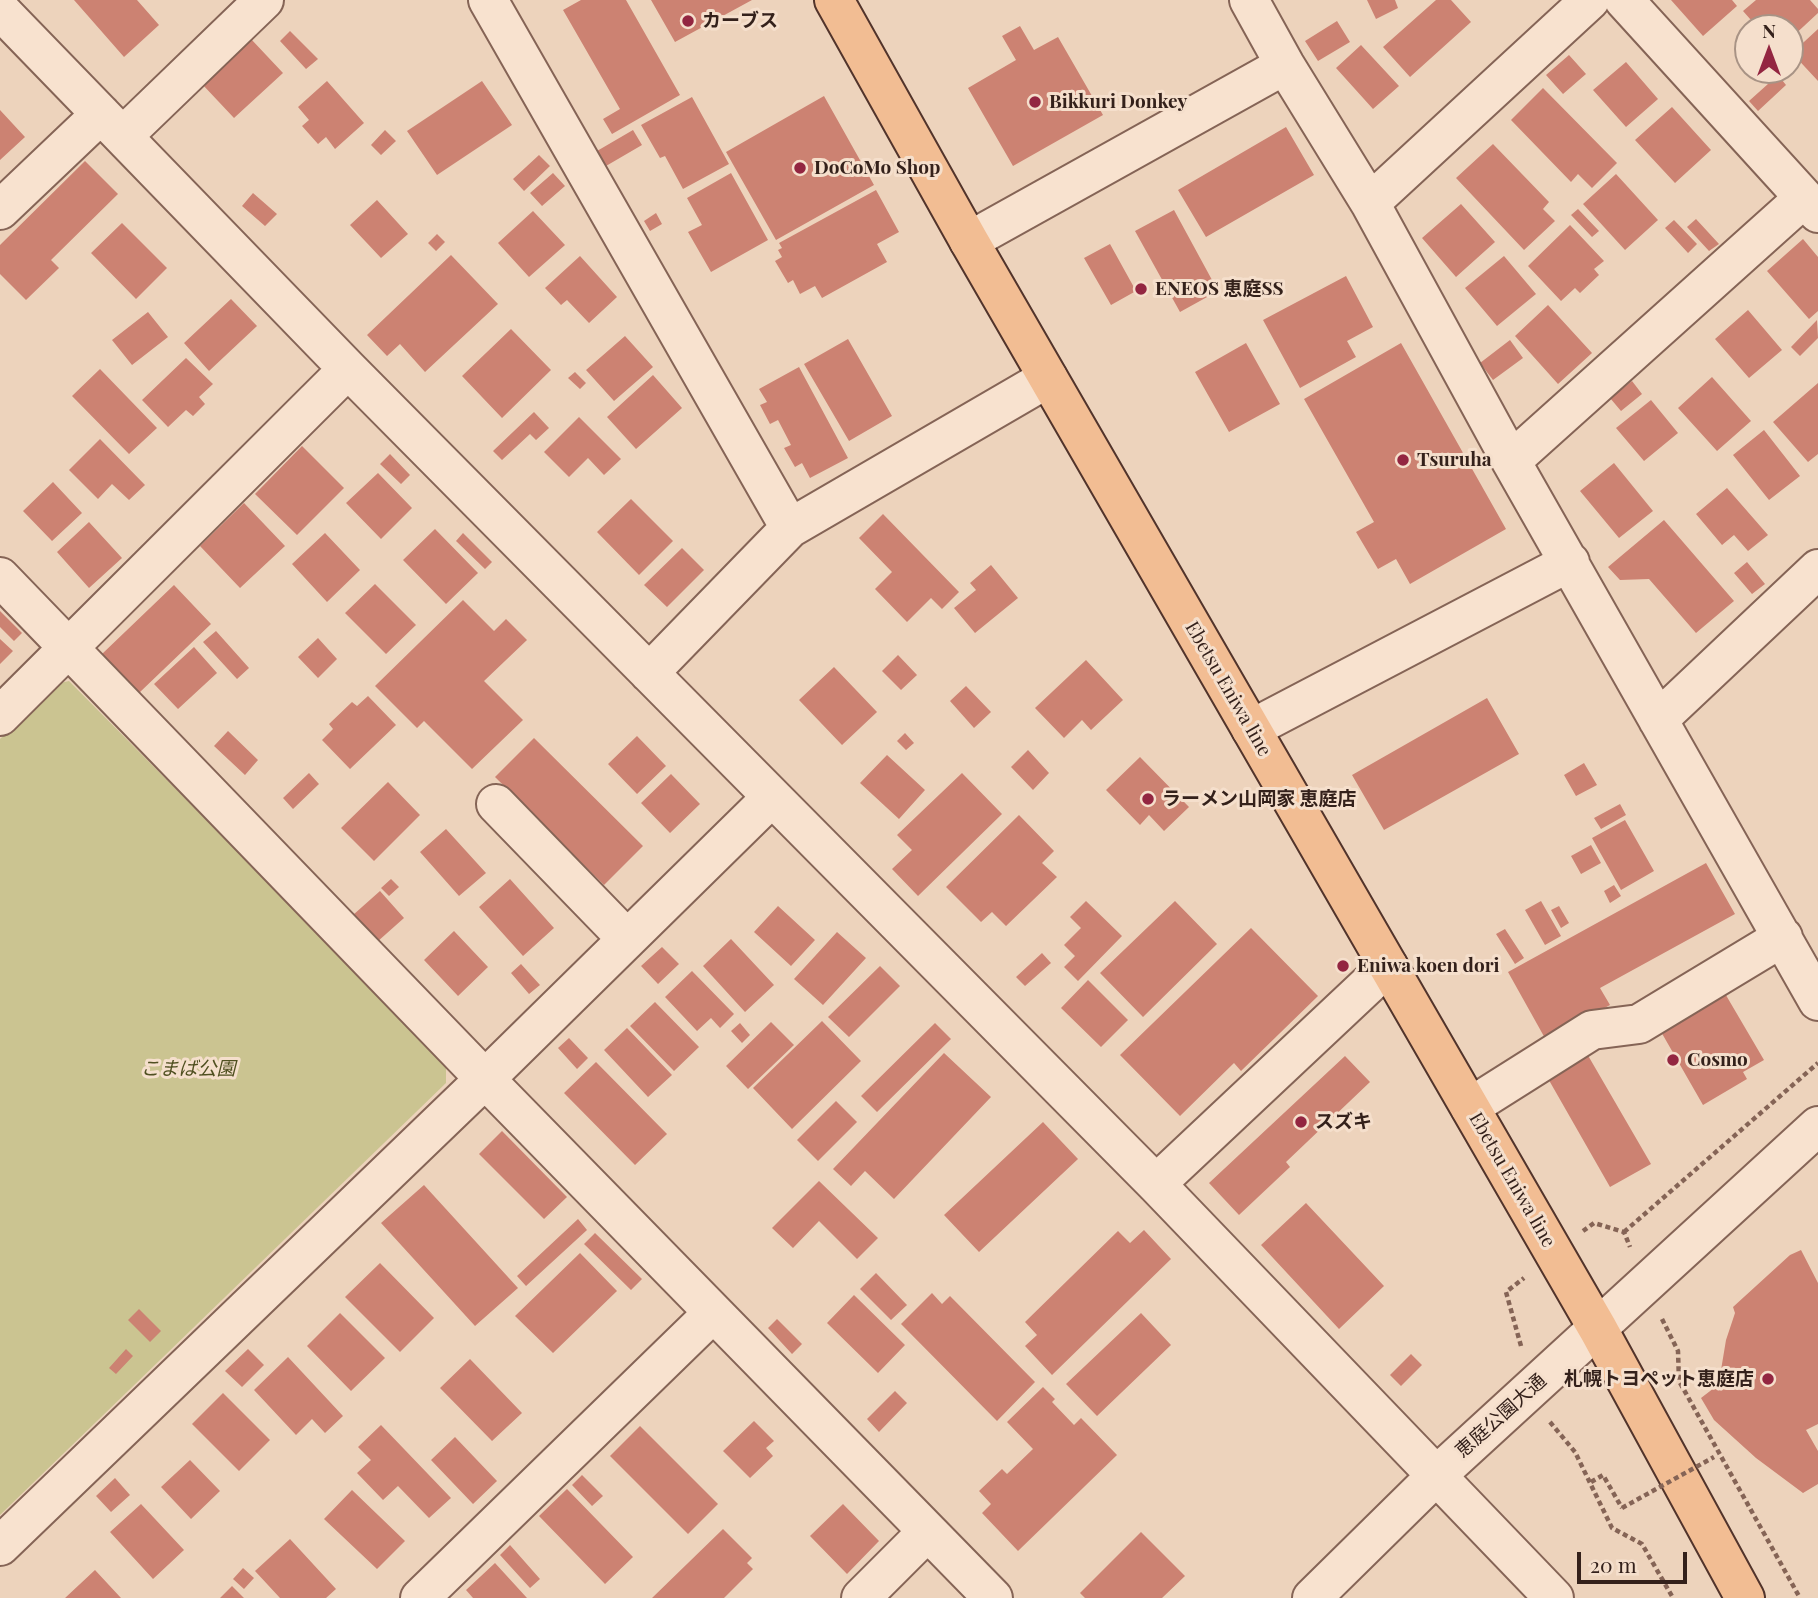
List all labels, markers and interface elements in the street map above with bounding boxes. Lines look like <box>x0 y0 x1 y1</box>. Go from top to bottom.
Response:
place label: カーブス <box>702 10 778 32</box>
marker: カーブス <box>680 13 696 29</box>
north arrow <box>1734 14 1804 84</box>
text: N <box>1762 17 1776 43</box>
place label: Bikkuri Donkey <box>1049 91 1187 113</box>
marker: Bikkuri Donkey <box>1027 94 1043 110</box>
place label: DoCoMo Shop <box>814 157 940 179</box>
marker: DoCoMo Shop <box>792 160 808 176</box>
place label: ENEOS 恵庭SS <box>1155 278 1284 300</box>
marker: ENEOS 恵庭SS <box>1133 281 1149 297</box>
place label: Tsuruha <box>1417 449 1492 471</box>
marker: Tsuruha <box>1395 452 1411 468</box>
street label: Ebetsu Eniwa line <box>1180 617 1276 761</box>
place label: ラーメン山岡家 恵庭店 <box>1162 788 1356 810</box>
marker: ラーメン山岡家 恵庭店 <box>1140 791 1156 807</box>
place label: Eniwa koen dori <box>1357 955 1500 977</box>
marker: Eniwa koen dori <box>1335 958 1351 974</box>
place label: Cosmo <box>1687 1049 1748 1071</box>
marker: Cosmo <box>1665 1052 1681 1068</box>
park label: こまば公園 <box>141 1058 235 1080</box>
street label: Ebetsu Eniwa line <box>1464 1108 1560 1252</box>
place label: スズキ <box>1315 1111 1372 1133</box>
marker: スズキ <box>1293 1114 1309 1130</box>
place label: 札幌トヨペット恵庭店 <box>1564 1368 1754 1390</box>
street label: 恵庭公園大通 <box>1451 1369 1551 1463</box>
marker: 札幌トヨペット恵庭店 <box>1760 1371 1776 1387</box>
scale bar <box>1580 1538 1690 1582</box>
text: 20 m <box>1590 1550 1637 1578</box>

